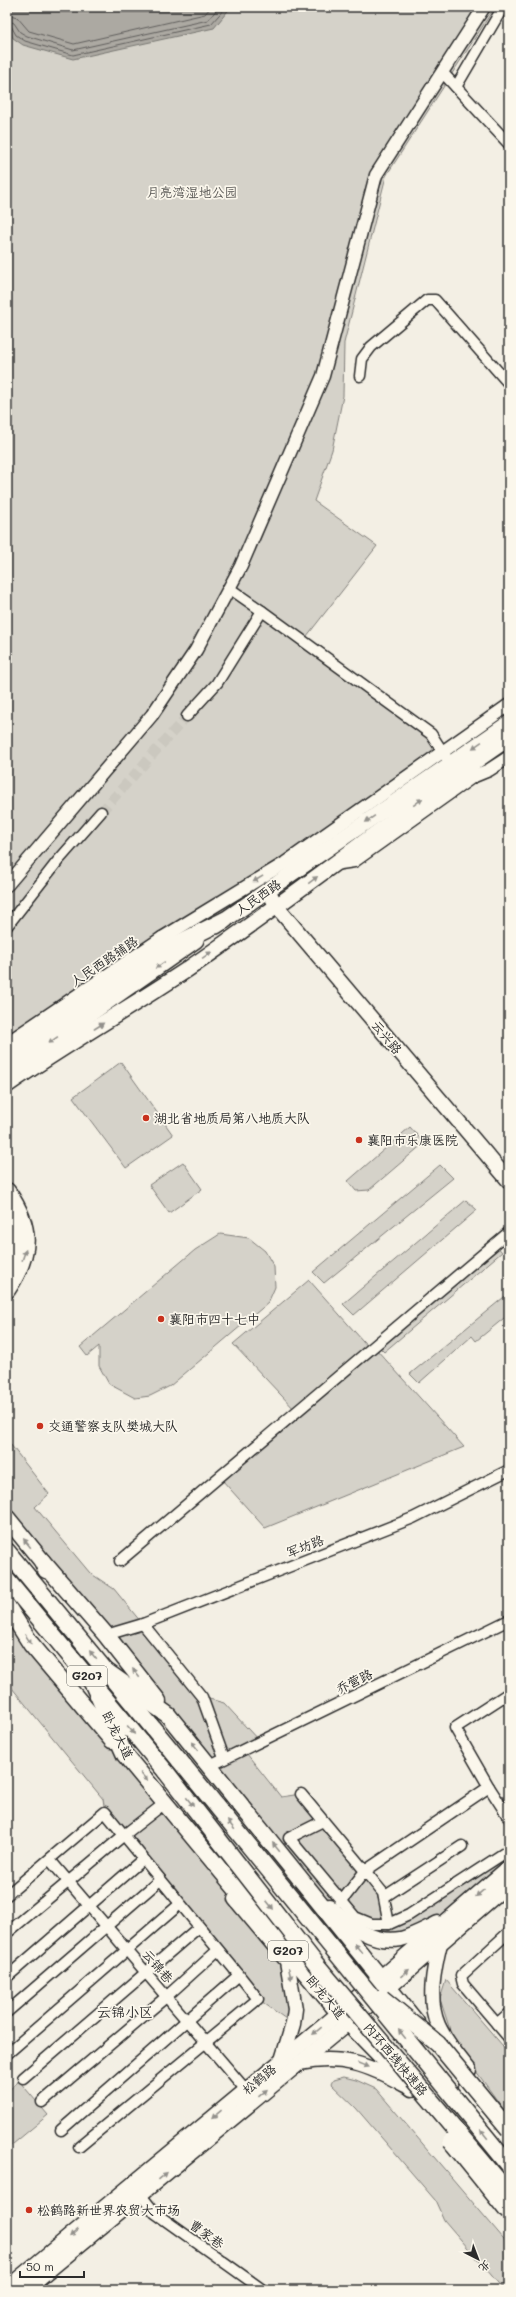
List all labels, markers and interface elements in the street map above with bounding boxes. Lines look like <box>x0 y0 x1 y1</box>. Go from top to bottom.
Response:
park label: 月亮湾湿地公园 <box>146 183 238 200</box>
one-way arrow <box>472 741 482 749</box>
one-way arrow <box>412 798 423 806</box>
one-way arrow <box>365 815 375 823</box>
street label: 人民西路 <box>232 875 284 918</box>
one-way arrow <box>252 875 264 882</box>
one-way arrow <box>308 875 319 884</box>
street label: 人民西路辅路 <box>67 932 141 989</box>
one-way arrow <box>202 951 213 959</box>
one-way arrow <box>155 961 165 969</box>
street label: 云兴路 <box>368 1016 406 1057</box>
one-way arrow <box>93 1022 104 1030</box>
one-way arrow <box>48 1036 59 1044</box>
place label: 湖北省地质局第八地质大队 <box>154 1109 310 1126</box>
marker: 湖北省地质局第八地质大队 <box>141 1113 151 1123</box>
place label: 襄阳市乐康医院 <box>367 1131 458 1148</box>
marker: 襄阳市乐康医院 <box>354 1135 364 1145</box>
one-way arrow <box>21 1249 27 1261</box>
place label: 襄阳市四十七中 <box>169 1310 260 1327</box>
marker: 襄阳市四十七中 <box>156 1314 166 1324</box>
place label: 交通警察支队樊城大队 <box>48 1417 178 1434</box>
marker: 交通警察支队樊城大队 <box>35 1421 45 1431</box>
street label: 军坊路 <box>284 1531 326 1560</box>
one-way arrow <box>23 1537 32 1548</box>
one-way arrow <box>24 1634 32 1644</box>
one-way arrow <box>89 1649 98 1660</box>
street label: 乔营路 <box>333 1664 375 1697</box>
road number: G207 <box>67 1666 107 1686</box>
one-way arrow <box>131 1668 140 1679</box>
street label: 卧龙大道 <box>99 1708 138 1762</box>
one-way arrow <box>127 1724 136 1735</box>
one-way arrow <box>190 1741 199 1752</box>
one-way arrow <box>139 1771 148 1782</box>
one-way arrow <box>186 1797 194 1808</box>
one-way arrow <box>227 1819 236 1830</box>
one-way arrow <box>272 1842 280 1853</box>
one-way arrow <box>474 1888 485 1897</box>
one-way arrow <box>266 1899 274 1910</box>
road number: G207 <box>268 1941 308 1961</box>
one-way arrow <box>354 1943 362 1954</box>
street label: 云锦巷 <box>139 1945 178 1986</box>
one-way arrow <box>287 1968 293 1981</box>
one-way arrow <box>400 1969 411 1978</box>
street label: 卧龙大道 <box>303 1971 350 2022</box>
district label: 云锦小区 <box>97 2002 153 2021</box>
street label: 内环西线快速路 <box>361 2018 432 2099</box>
one-way arrow <box>311 2027 322 2036</box>
one-way arrow <box>397 2029 406 2039</box>
street label: 松鹤路 <box>238 2060 279 2098</box>
one-way arrow <box>357 2063 369 2069</box>
one-way arrow <box>257 2088 268 2097</box>
one-way arrow <box>211 2110 222 2119</box>
one-way arrow <box>480 2129 489 2140</box>
one-way arrow <box>157 2171 168 2180</box>
place label: 松鹤路新世界农贸大市场 <box>37 2201 180 2218</box>
marker: 松鹤路新世界农贸大市场 <box>24 2205 34 2215</box>
street label: 曹家巷 <box>187 2215 228 2252</box>
one-way arrow <box>68 2229 79 2238</box>
north arrow <box>458 2239 498 2279</box>
scale bar <box>20 2253 84 2279</box>
text: 50 m <box>26 2258 54 2274</box>
text: 北 <box>476 2258 494 2276</box>

